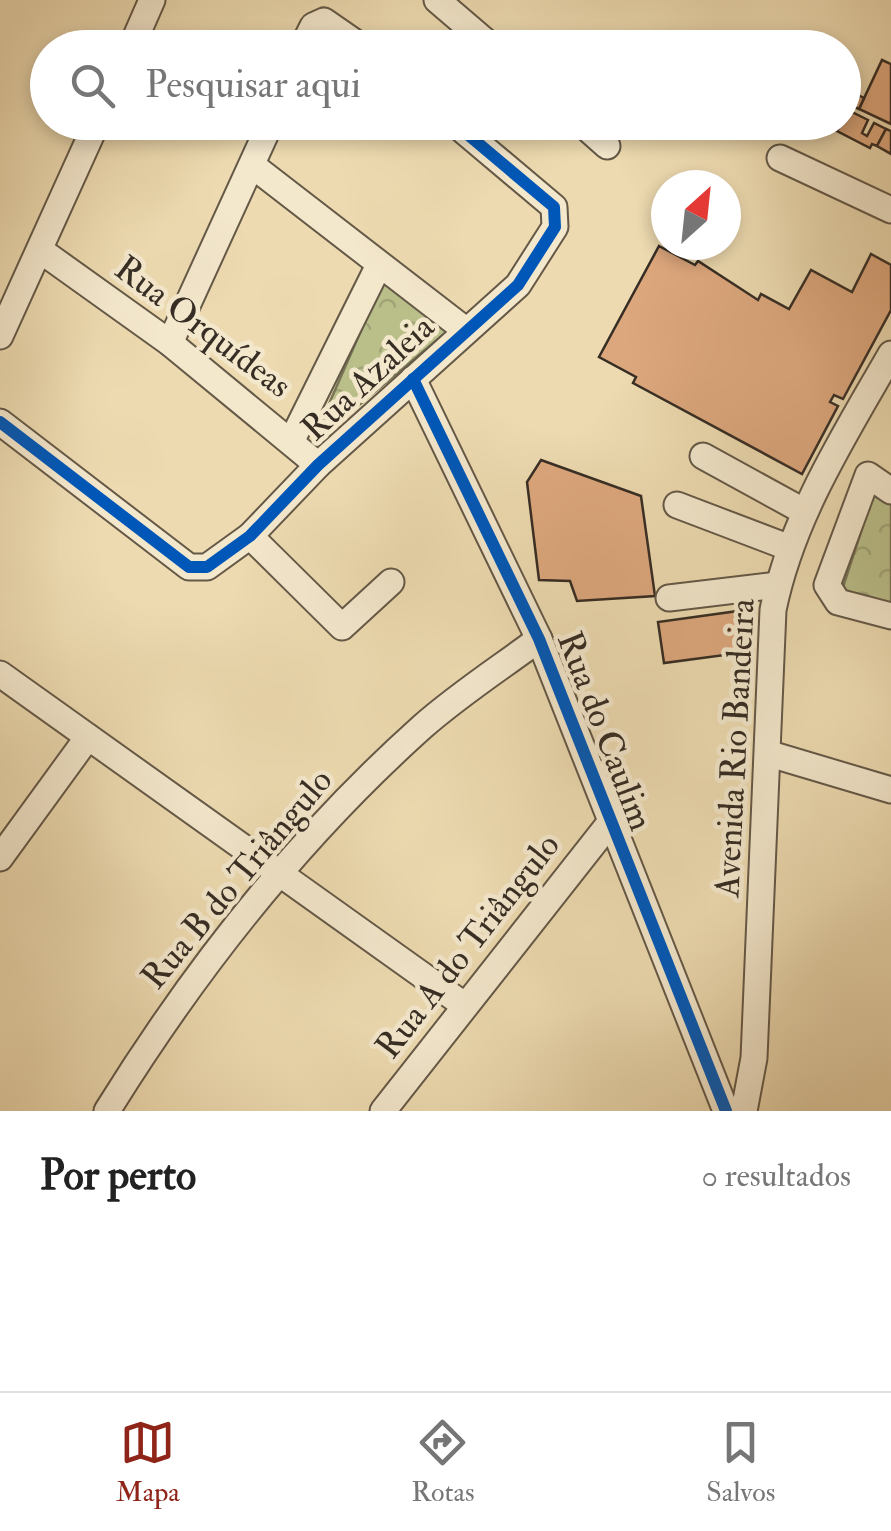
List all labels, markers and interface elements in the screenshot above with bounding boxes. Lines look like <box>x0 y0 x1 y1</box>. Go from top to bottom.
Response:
search box <box>30 30 861 140</box>
icon: search <box>65 58 120 113</box>
text: Pesquisar aqui <box>145 61 361 109</box>
north arrow <box>651 170 741 260</box>
street label: Rua Orquídeas <box>106 246 300 408</box>
street label: Rua Azaleia <box>293 305 444 450</box>
street label: Avenida Rio Bandeira <box>705 597 765 900</box>
street label: Rua do Caulim <box>547 625 663 837</box>
street label: Rua B do Triângulo <box>132 760 342 998</box>
street label: Rua A do Triângulo <box>366 825 570 1067</box>
text: Por perto <box>40 1150 196 1202</box>
text: 0 resultados <box>701 1156 851 1196</box>
tab: Mapa <box>116 1415 180 1510</box>
tab: Rotas <box>411 1415 475 1510</box>
tab: Salvos <box>706 1415 775 1510</box>

